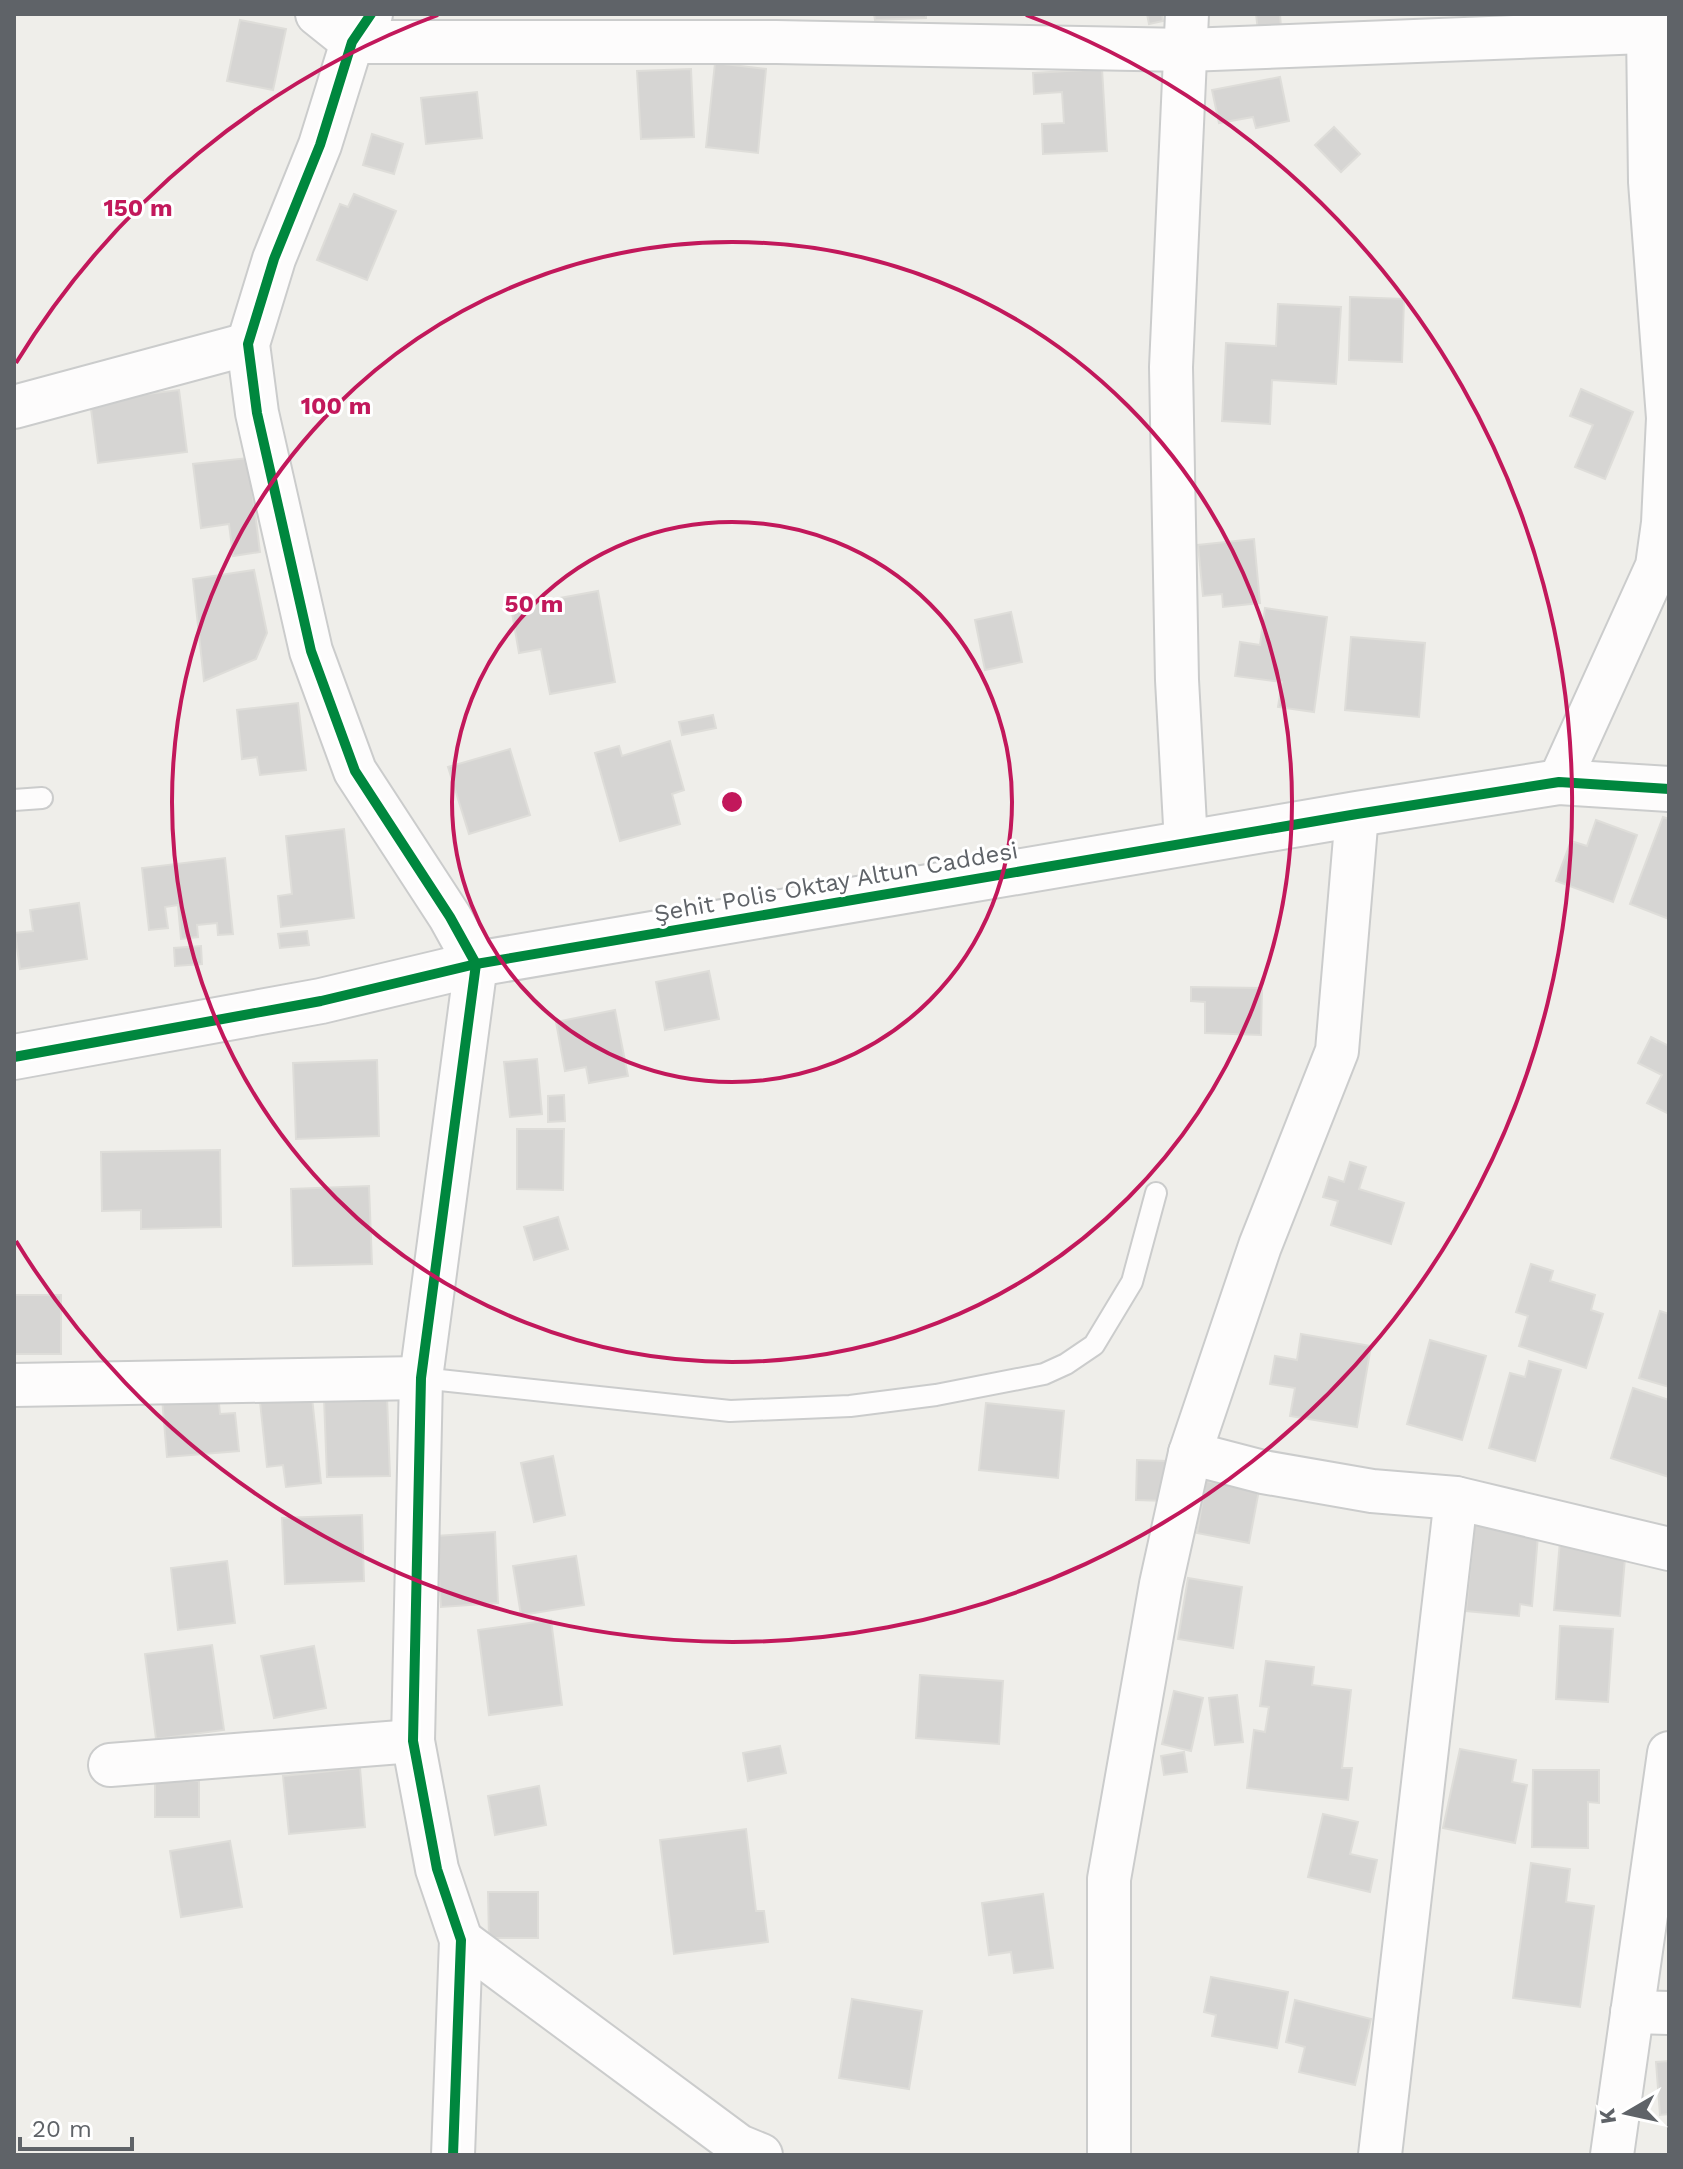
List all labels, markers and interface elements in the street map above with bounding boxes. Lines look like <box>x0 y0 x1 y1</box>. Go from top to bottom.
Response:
text: 150 m <box>103 194 173 222</box>
text: 100 m <box>301 392 371 420</box>
text: 50 m <box>505 590 563 618</box>
centre of rings <box>718 788 746 816</box>
street label: Şehit Polis Oktay Altun Caddesi <box>652 836 1020 928</box>
north arrow <box>1587 2073 1667 2153</box>
scale bar <box>20 2101 132 2151</box>
text: K <box>1594 2106 1621 2126</box>
text: 20 m <box>32 2115 92 2143</box>

